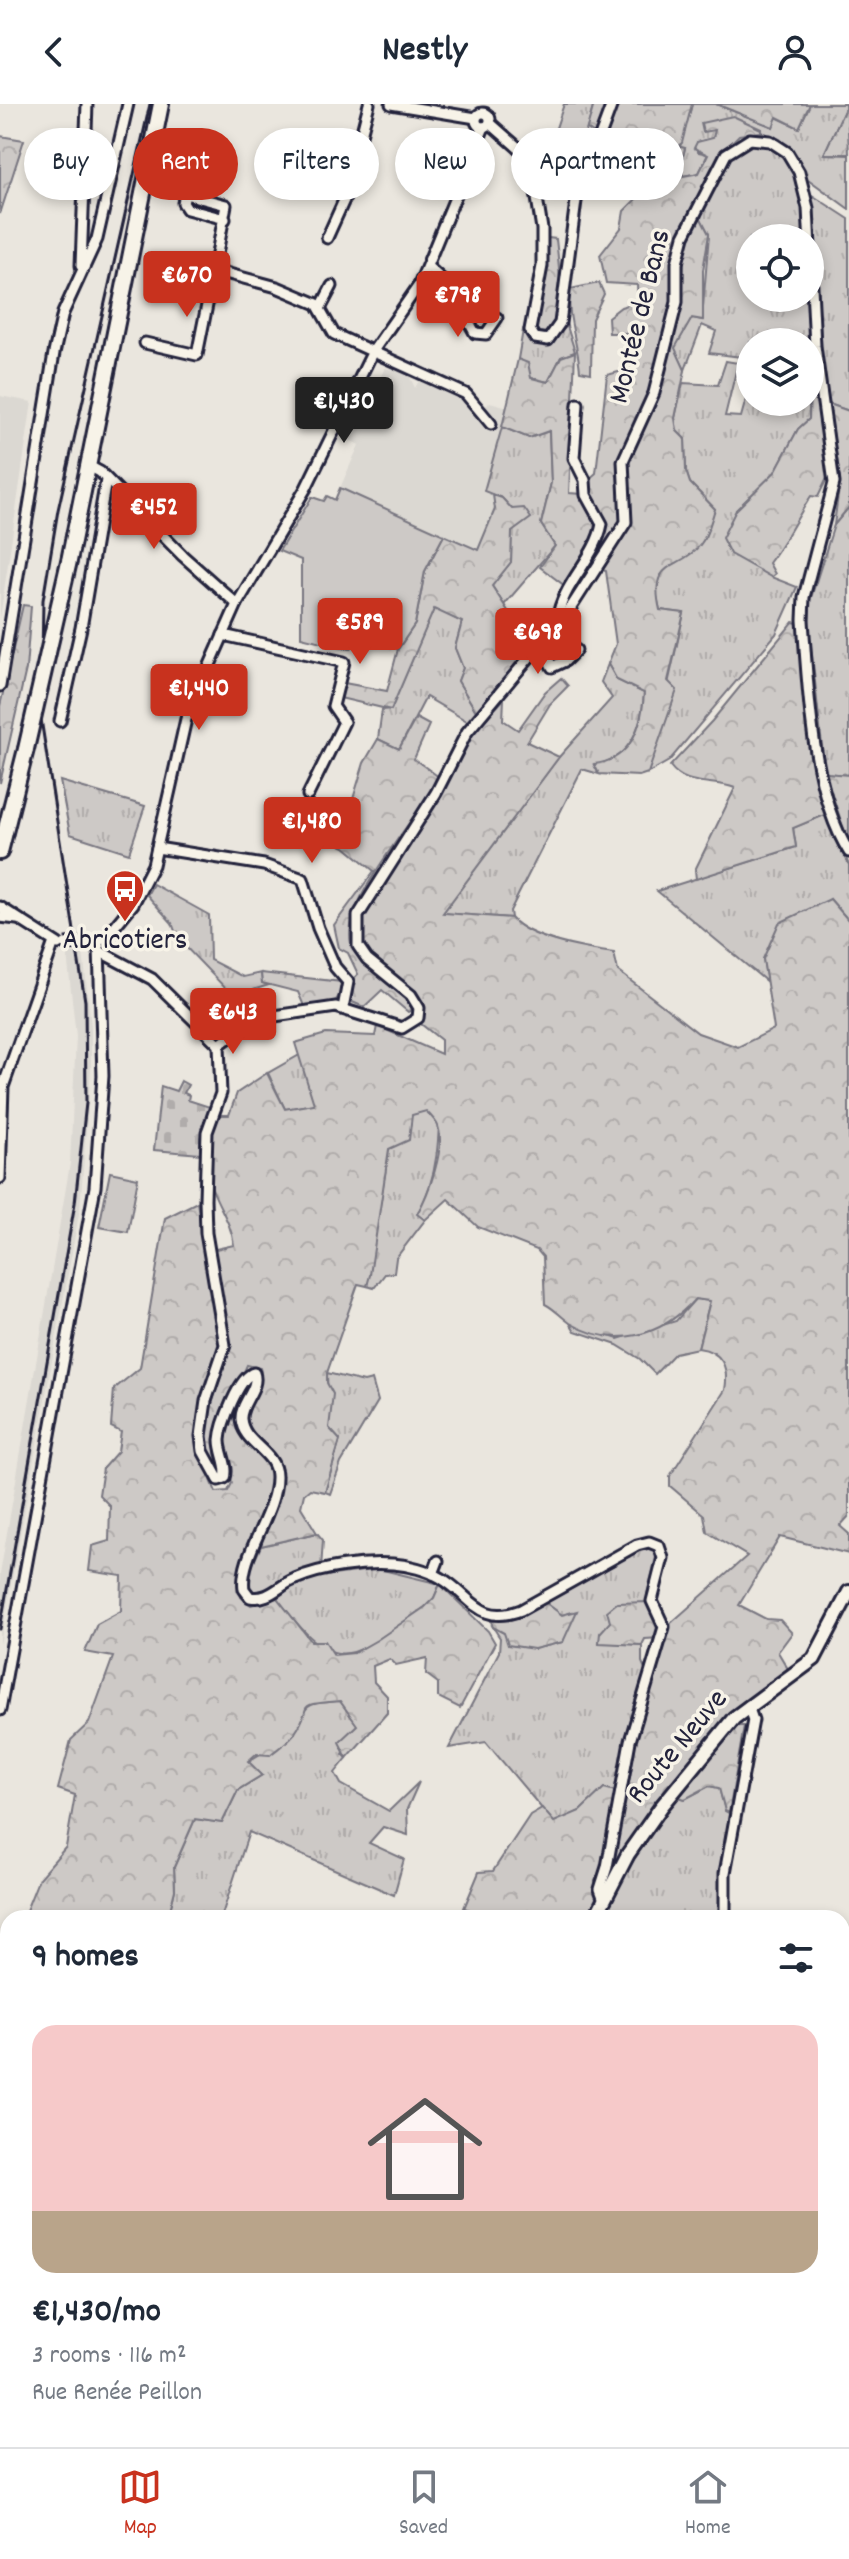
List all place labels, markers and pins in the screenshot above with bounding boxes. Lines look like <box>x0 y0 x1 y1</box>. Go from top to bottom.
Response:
pin: €670 <box>140 251 234 319</box>
pin: €798 <box>411 271 505 339</box>
pin: €1,430 <box>279 377 409 445</box>
pin: €452 <box>107 483 201 551</box>
pin: €589 <box>313 598 407 666</box>
pin: €698 <box>491 608 585 676</box>
pin: €1,440 <box>134 664 264 732</box>
pin: €1,480 <box>247 797 377 865</box>
bus stop icon: Abricotiers <box>104 868 146 923</box>
place label: Abricotiers <box>63 921 187 964</box>
pin: €643 <box>186 988 280 1056</box>

